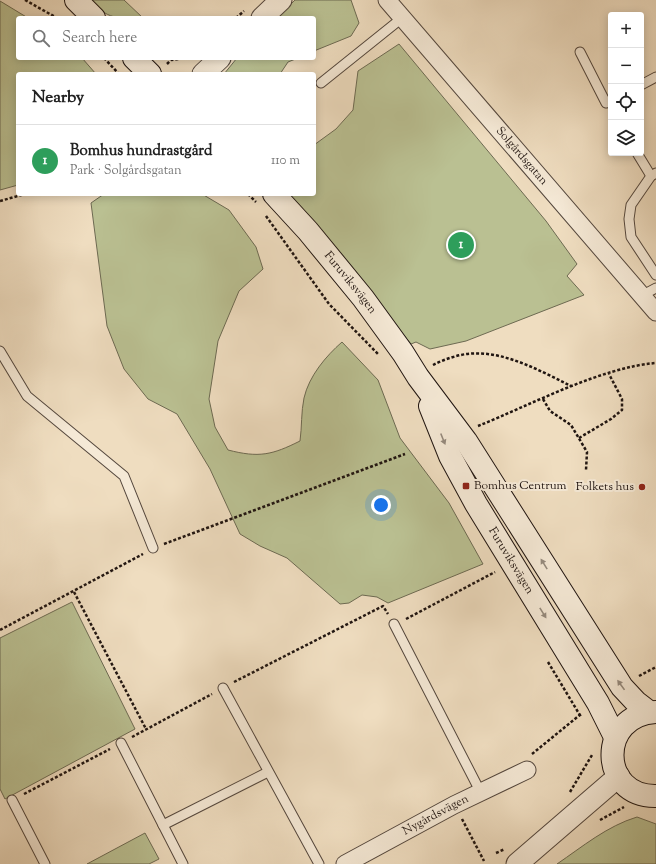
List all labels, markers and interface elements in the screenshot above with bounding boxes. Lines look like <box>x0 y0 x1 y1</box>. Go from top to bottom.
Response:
map controls <box>608 12 644 156</box>
button: + <box>608 12 644 48</box>
search box <box>16 16 316 60</box>
icon: search <box>30 27 52 49</box>
text: Search here <box>62 28 137 49</box>
button: − <box>608 48 644 84</box>
button: locate <box>608 84 644 120</box>
text: Nearby <box>32 86 84 110</box>
button: layers <box>608 120 644 156</box>
street label: Solgårdsgatan <box>491 123 552 189</box>
text: Bomhus hundrastgård <box>70 141 212 162</box>
text: 1 <box>43 152 47 170</box>
text: 110 m <box>271 152 300 170</box>
text: Park · Solgårdsgatan <box>70 162 182 180</box>
pin: 1 <box>448 230 474 260</box>
street label: Furuviksvägen <box>319 248 381 318</box>
one-way arrow <box>441 434 447 446</box>
place label: Bomhus Centrum <box>474 477 567 495</box>
place label: Folkets hus <box>576 478 634 496</box>
marker: Bomhus Centrum <box>461 481 471 491</box>
marker: Folkets hus <box>637 482 647 492</box>
your location <box>371 495 391 515</box>
street label: Furuviksvägen <box>483 524 538 598</box>
one-way arrow <box>540 558 547 570</box>
one-way arrow <box>539 607 546 619</box>
one-way arrow <box>617 680 625 690</box>
street label: Nygårdsvägen <box>399 790 472 840</box>

